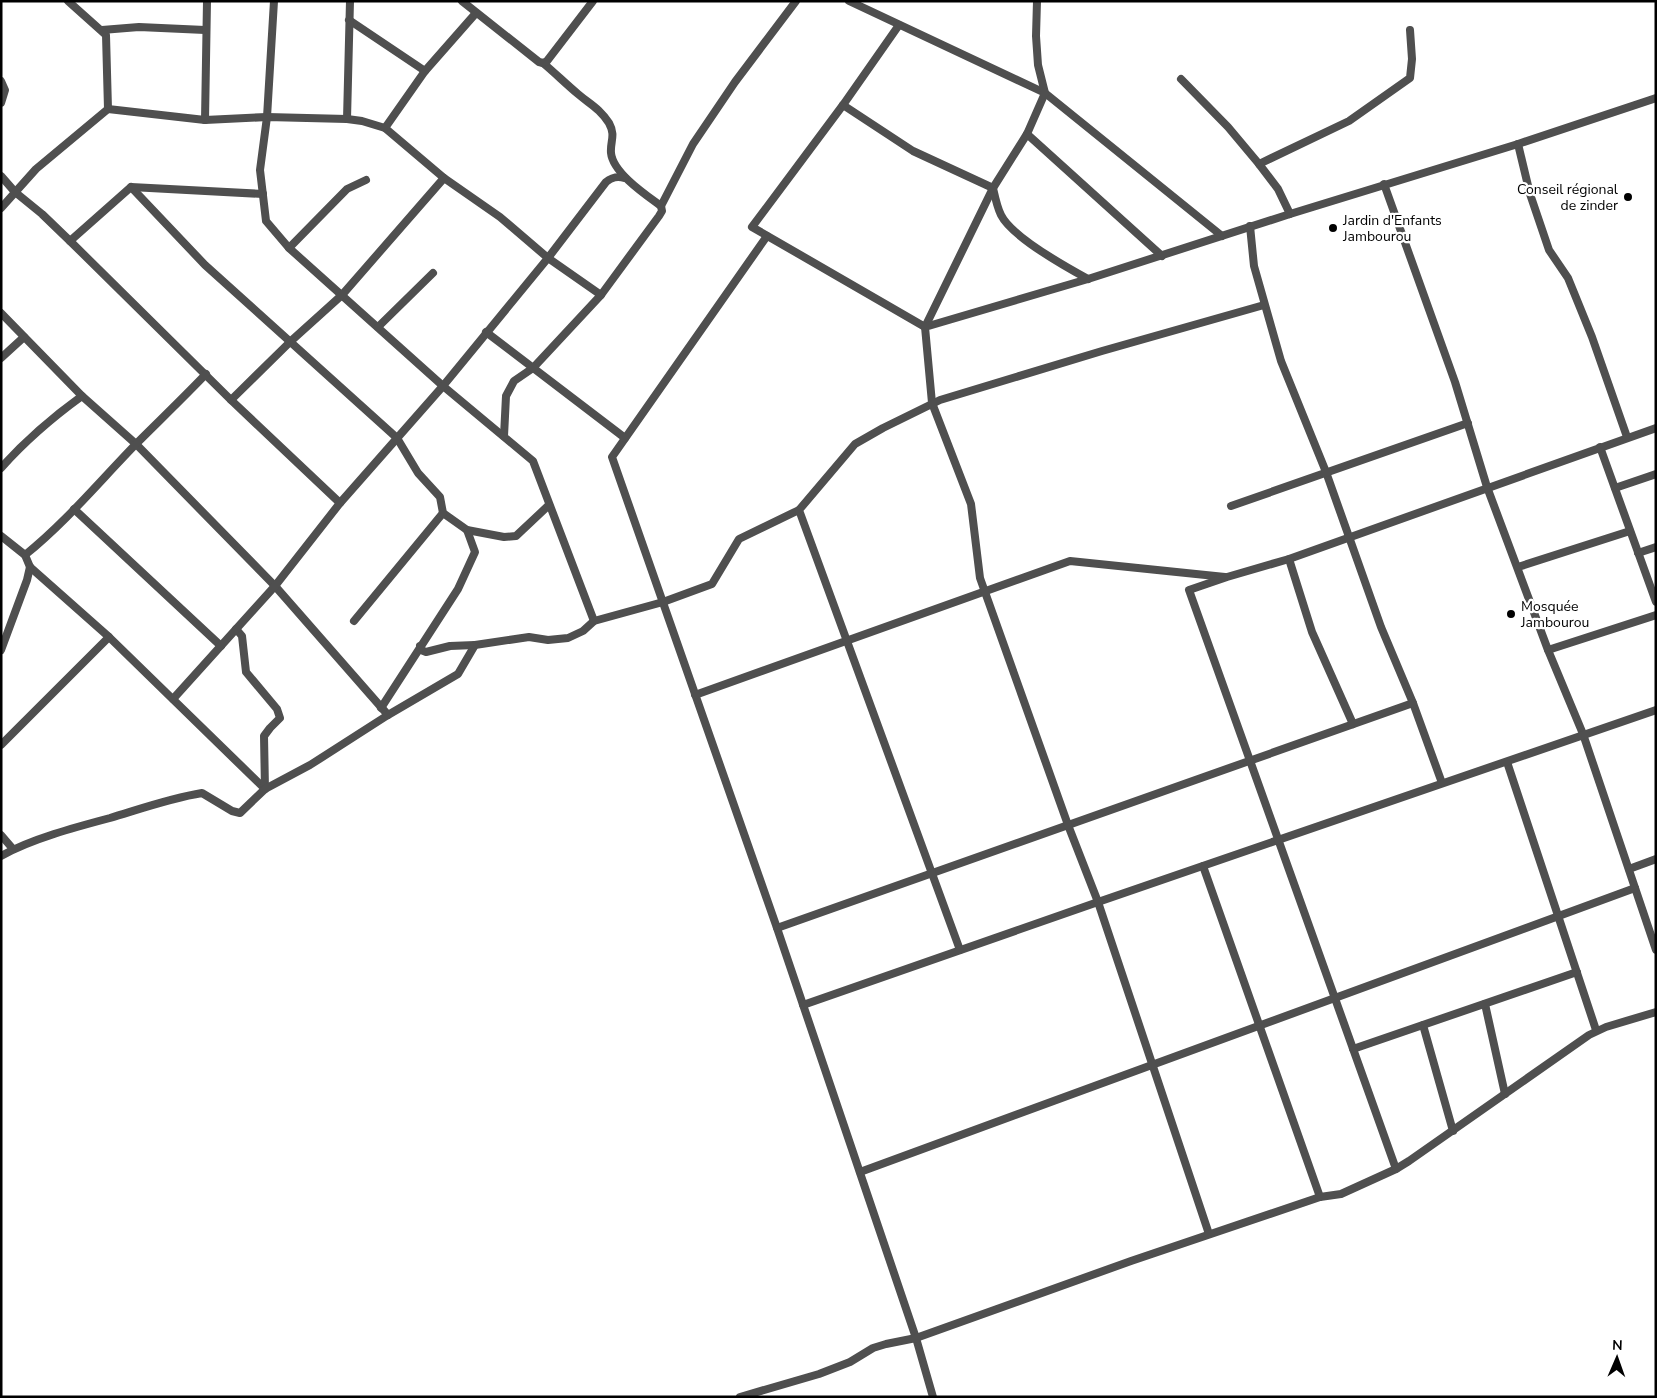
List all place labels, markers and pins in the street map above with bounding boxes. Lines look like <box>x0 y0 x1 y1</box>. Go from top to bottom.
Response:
place label: Conseil régional de zinder <box>1517 180 1619 215</box>
marker: Conseil régional de zinder <box>1622 191 1634 203</box>
place label: Jardin d'Enfants Jambourou <box>1342 211 1442 246</box>
marker: Jardin d'Enfants Jambourou <box>1327 222 1339 234</box>
place label: Mosquée Jambourou <box>1520 597 1589 632</box>
marker: Mosquée Jambourou <box>1505 608 1517 620</box>

